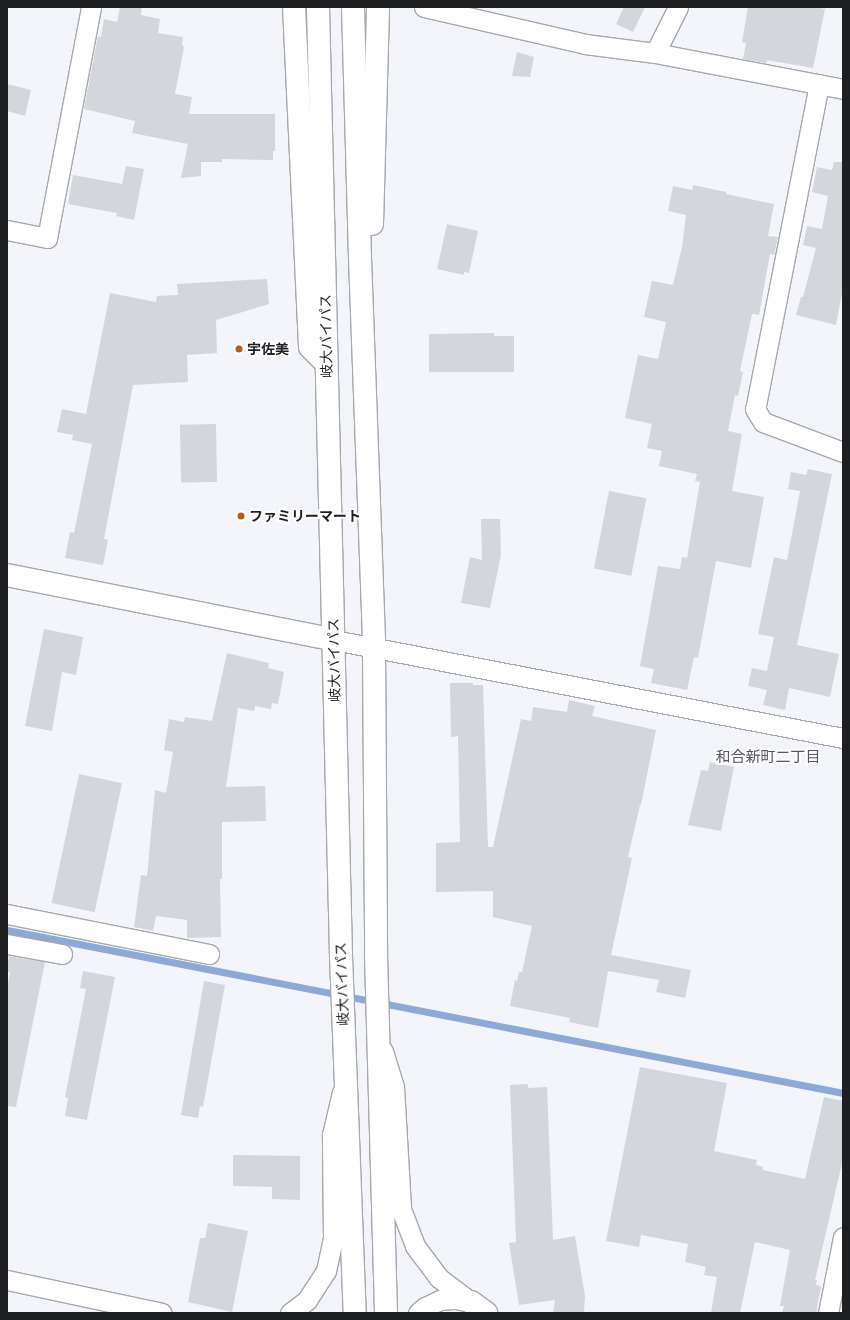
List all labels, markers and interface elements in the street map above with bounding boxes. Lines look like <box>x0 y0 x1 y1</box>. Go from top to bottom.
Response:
street label: 岐大バイパス <box>317 294 335 378</box>
place label: 宇佐美 <box>247 341 289 357</box>
marker: 宇佐美 <box>234 344 244 354</box>
place label: ファミリーマート <box>249 508 361 524</box>
marker: ファミリーマート <box>236 511 246 521</box>
street label: 岐大バイパス <box>325 618 343 702</box>
district label: 和合新町二丁目 <box>716 749 820 767</box>
street label: 岐大バイパス <box>332 942 352 1026</box>

